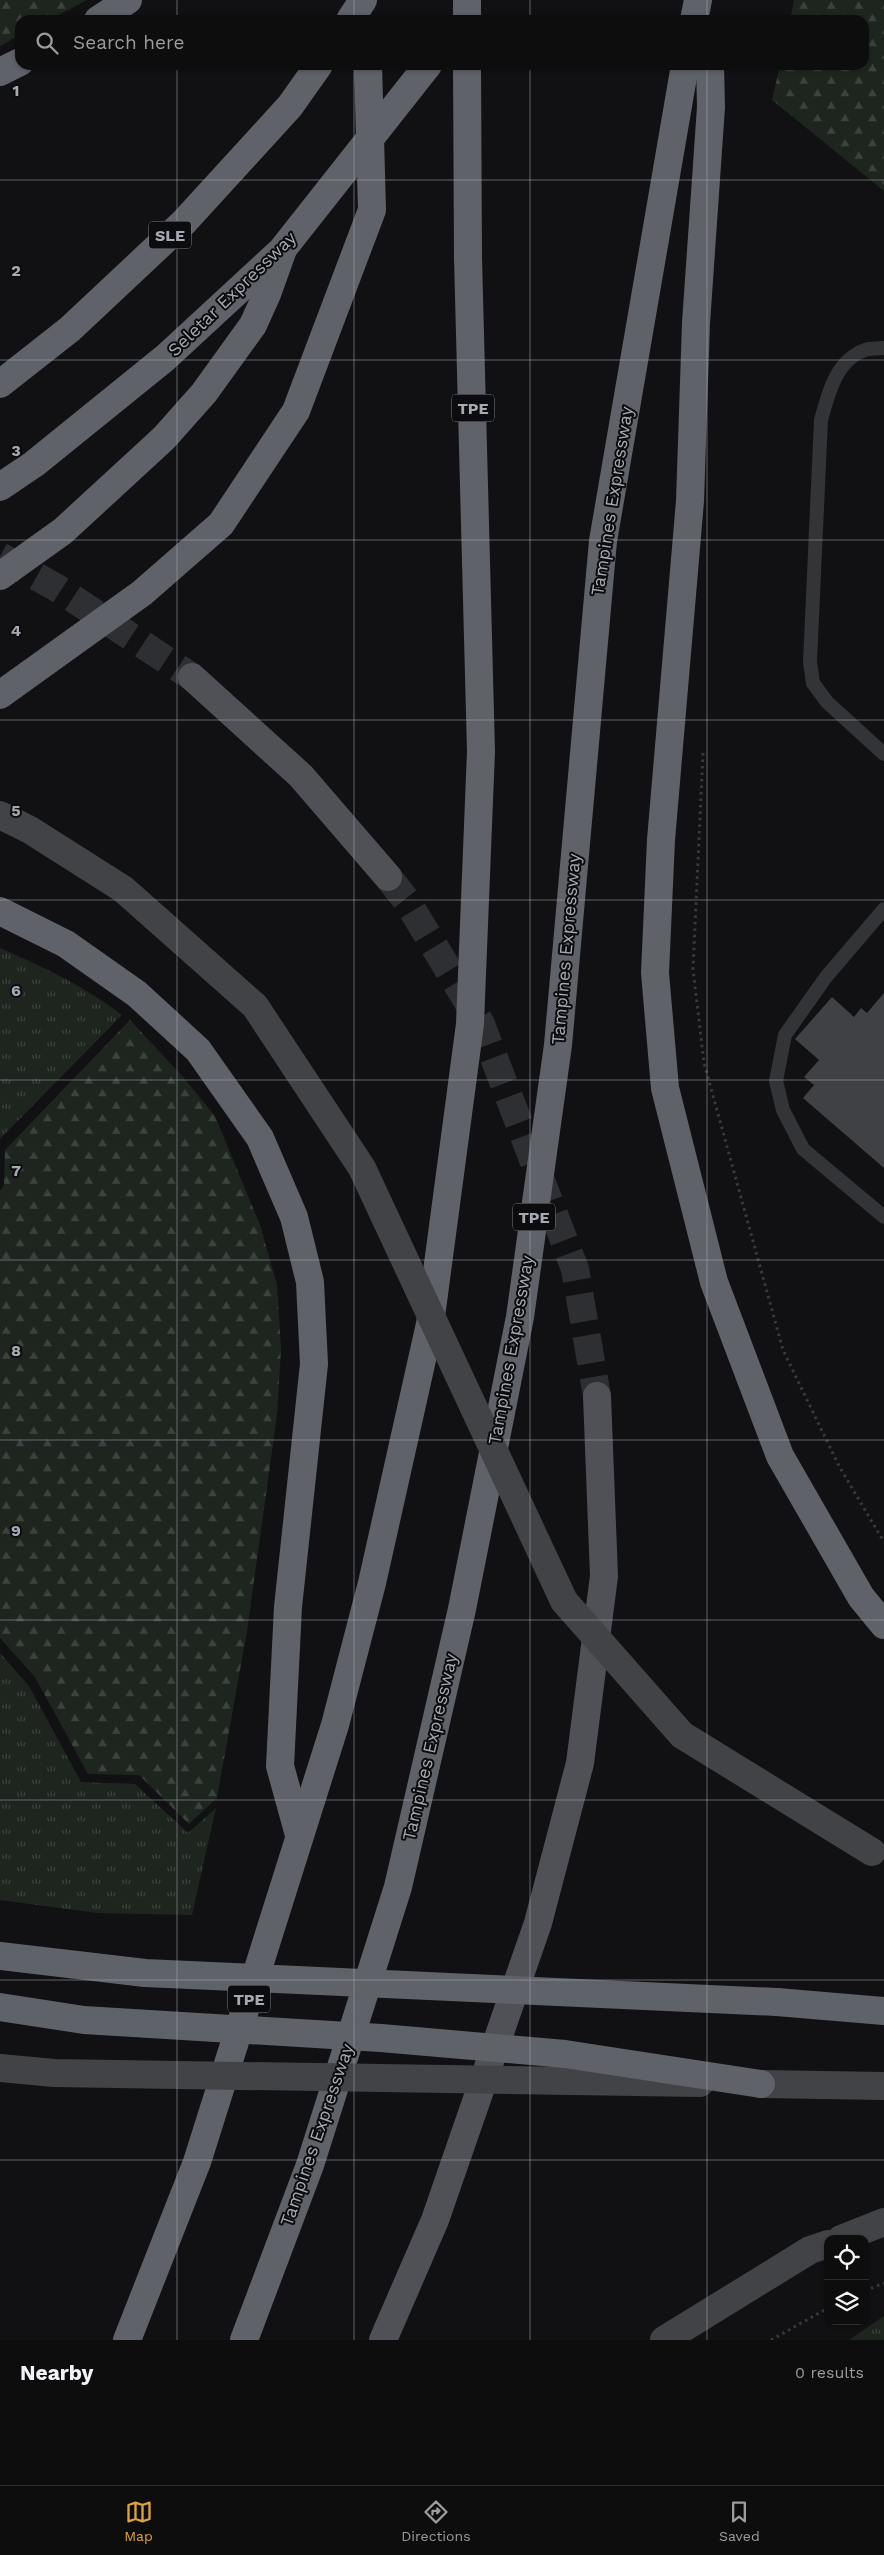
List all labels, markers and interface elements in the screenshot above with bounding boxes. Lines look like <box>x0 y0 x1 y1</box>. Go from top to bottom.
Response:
search box <box>15 15 869 70</box>
icon: search <box>33 29 61 57</box>
text: Search here <box>73 31 184 54</box>
text: 1 <box>13 81 19 100</box>
road number: SLE <box>149 222 191 248</box>
street label: Seletar Expressway <box>163 226 301 360</box>
text: 2 <box>11 261 21 280</box>
road number: TPE <box>452 394 494 422</box>
street label: Tampines Expressway <box>586 404 637 597</box>
text: 3 <box>11 441 21 460</box>
text: 4 <box>11 621 21 640</box>
text: 5 <box>11 801 21 820</box>
street label: Tampines Expressway <box>547 852 584 1045</box>
text: 6 <box>11 981 21 1000</box>
text: 7 <box>11 1161 21 1180</box>
road number: TPE <box>513 1204 555 1230</box>
street label: Tampines Expressway <box>484 1253 538 1446</box>
text: 8 <box>11 1341 21 1360</box>
text: 9 <box>11 1521 21 1540</box>
street label: Tampines Expressway <box>398 1650 461 1843</box>
road number: TPE <box>228 1986 270 2012</box>
street label: Tampines Expressway <box>275 2040 358 2229</box>
map controls <box>824 2235 869 2325</box>
button: locate <box>824 2235 869 2280</box>
button: layers <box>824 2280 869 2325</box>
text: Nearby <box>20 2360 93 2385</box>
text: 0 results <box>795 2363 864 2382</box>
tab: Map <box>124 2498 153 2544</box>
tab: Directions <box>401 2498 471 2544</box>
tab: Saved <box>719 2498 760 2544</box>

